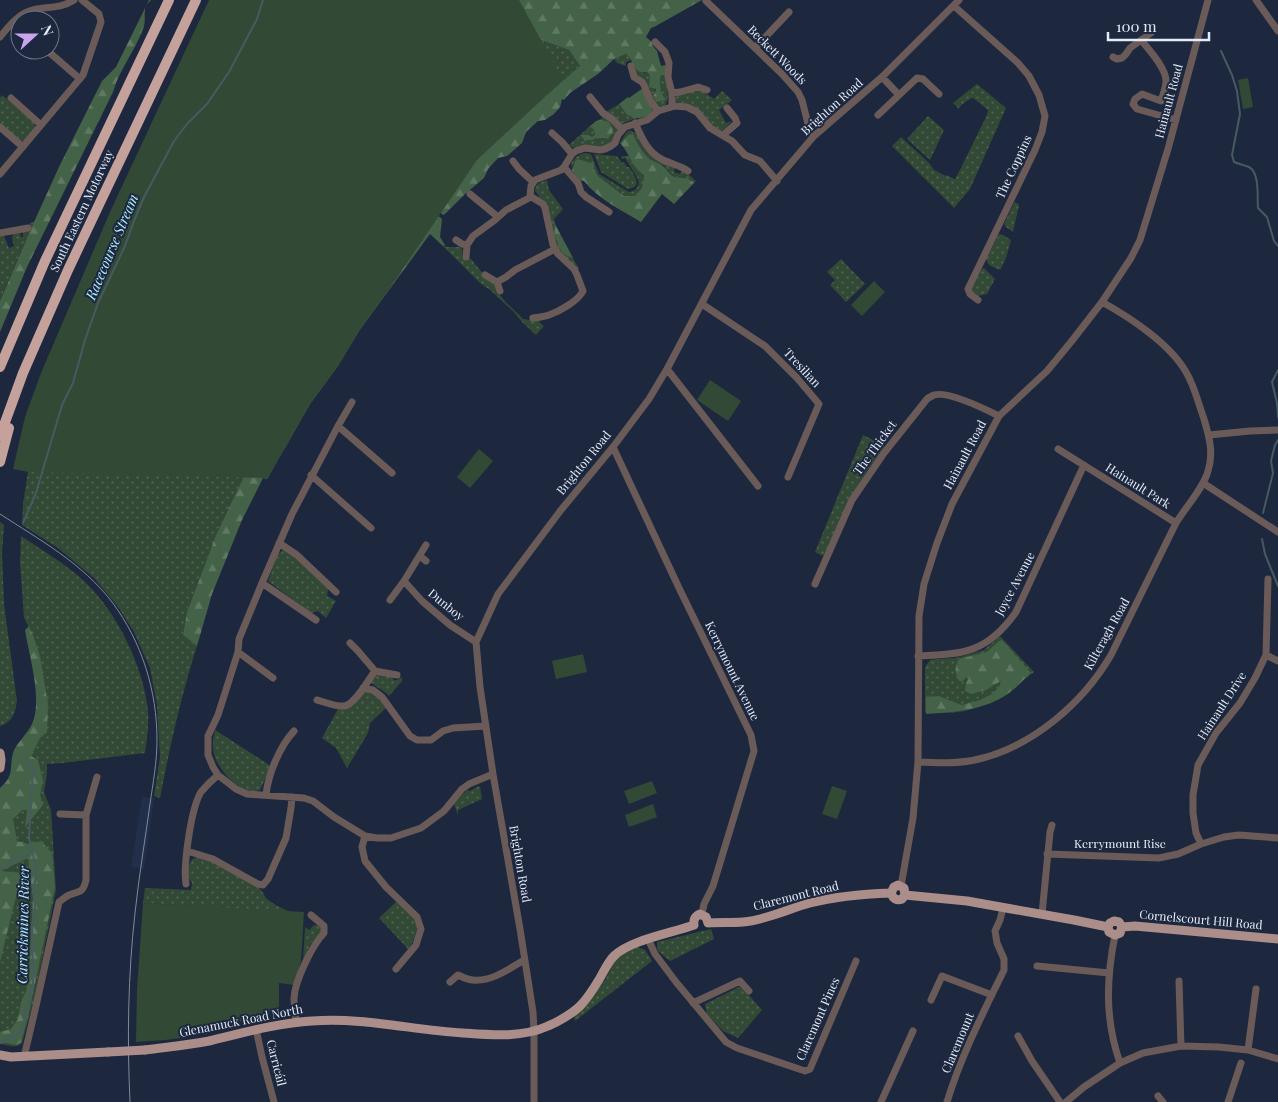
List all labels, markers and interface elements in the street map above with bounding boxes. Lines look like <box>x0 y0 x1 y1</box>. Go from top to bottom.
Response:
north arrow <box>10 10 60 60</box>
scale bar <box>1108 10 1209 42</box>
text: 100 m <box>1116 16 1157 36</box>
street label: Beckett Woods <box>745 21 811 87</box>
text: N <box>37 22 58 38</box>
street label: Hainault Road <box>1150 62 1186 140</box>
street label: Brighton Road <box>797 74 866 138</box>
street label: The Coppins <box>991 132 1035 201</box>
street label: South Eastern Motorway <box>46 147 116 274</box>
water label: Racecourse Stream <box>80 191 142 304</box>
street label: Tresilian <box>781 344 825 390</box>
street label: The Thicket <box>849 416 900 478</box>
street label: Hainault Road <box>939 417 989 492</box>
street label: Brighton Road <box>552 427 614 498</box>
street label: Hainault Park <box>1103 459 1174 512</box>
street label: Joyce Avenue <box>990 549 1038 619</box>
street label: Dunboy <box>425 585 468 624</box>
street label: Kilteragh Road <box>1080 595 1133 672</box>
street label: Kerrymount Avenue <box>702 618 764 723</box>
street label: Hainault Drive <box>1193 668 1249 743</box>
street label: Brighton Road <box>506 824 536 904</box>
street label: Kerrymount Rise <box>1074 835 1166 851</box>
water label: Carrickmines River <box>12 865 33 984</box>
street label: Claremont Road <box>751 877 840 913</box>
street label: Cornelscourt Hill Road <box>1139 906 1263 932</box>
street label: Claremont Pines <box>792 975 843 1063</box>
street label: Glenamuck Road North <box>178 1000 304 1040</box>
street label: Claremount <box>937 1009 977 1075</box>
street label: Carricáil <box>264 1038 291 1088</box>

